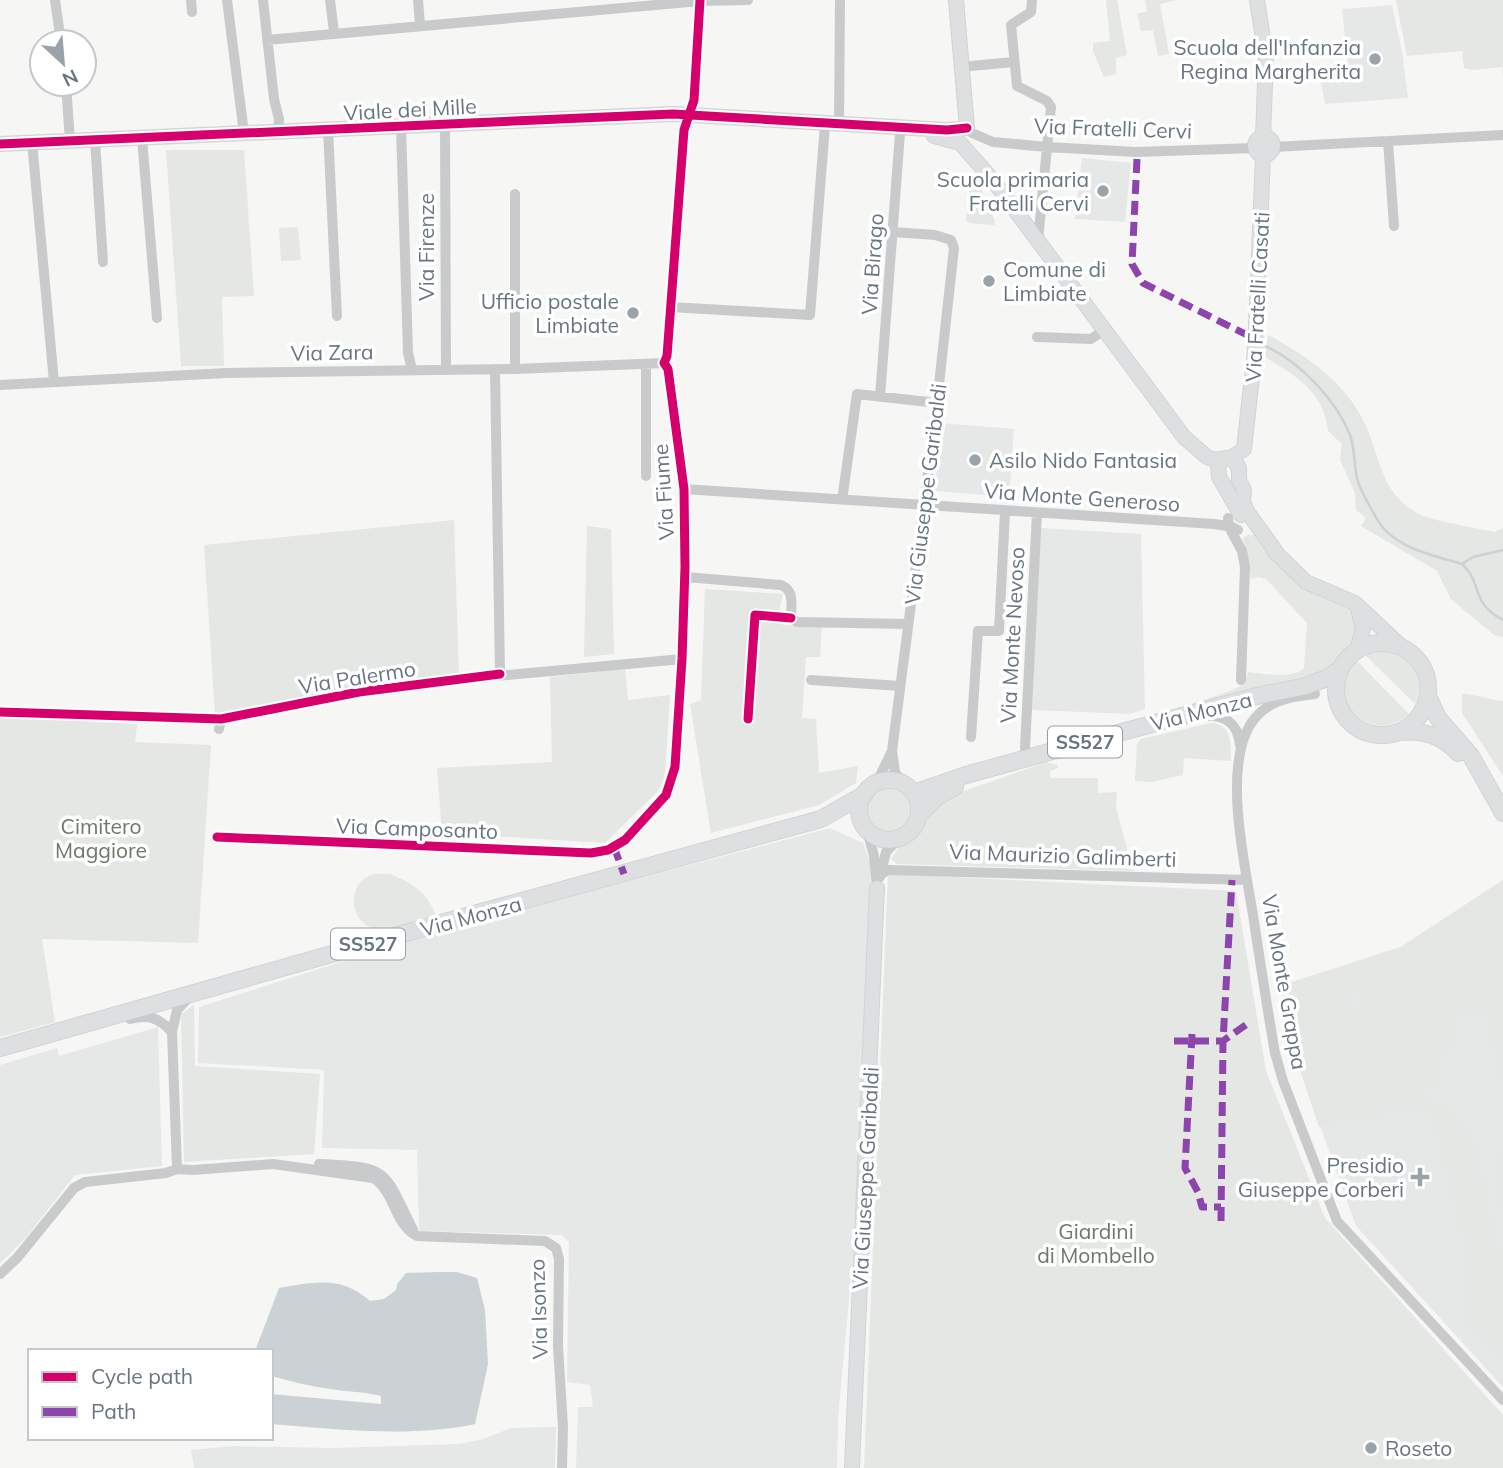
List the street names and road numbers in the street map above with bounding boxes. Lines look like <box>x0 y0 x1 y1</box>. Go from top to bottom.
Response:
street label: Viale dei Mille <box>343 93 477 125</box>
street label: Via Fratelli Cervi <box>1034 112 1192 144</box>
street label: Via Firenze <box>413 193 439 301</box>
street label: Via Fratelli Casati <box>1240 211 1274 383</box>
street label: Via Birago <box>855 212 889 316</box>
street label: Via Zara <box>290 338 374 366</box>
street label: Via Giuseppe Garibaldi <box>899 382 951 606</box>
street label: Via Fiume <box>647 443 679 541</box>
street label: Via Monte Generoso <box>983 477 1181 517</box>
street label: Via Monte Nevoso <box>994 546 1030 724</box>
street label: Via Palermo <box>297 655 417 699</box>
street label: Via Monza <box>1148 686 1254 736</box>
road number: SS527 <box>1048 726 1122 758</box>
street label: Via Camposanto <box>336 812 498 844</box>
street label: Via Maurizio Galimberti <box>949 838 1177 872</box>
street label: Via Monza <box>418 890 524 942</box>
street label: Via Monte Grappa <box>1257 892 1313 1072</box>
road number: SS527 <box>331 928 405 960</box>
street label: Via Giuseppe Garibaldi <box>846 1066 884 1290</box>
street label: Via Isonzo <box>523 1258 553 1360</box>

